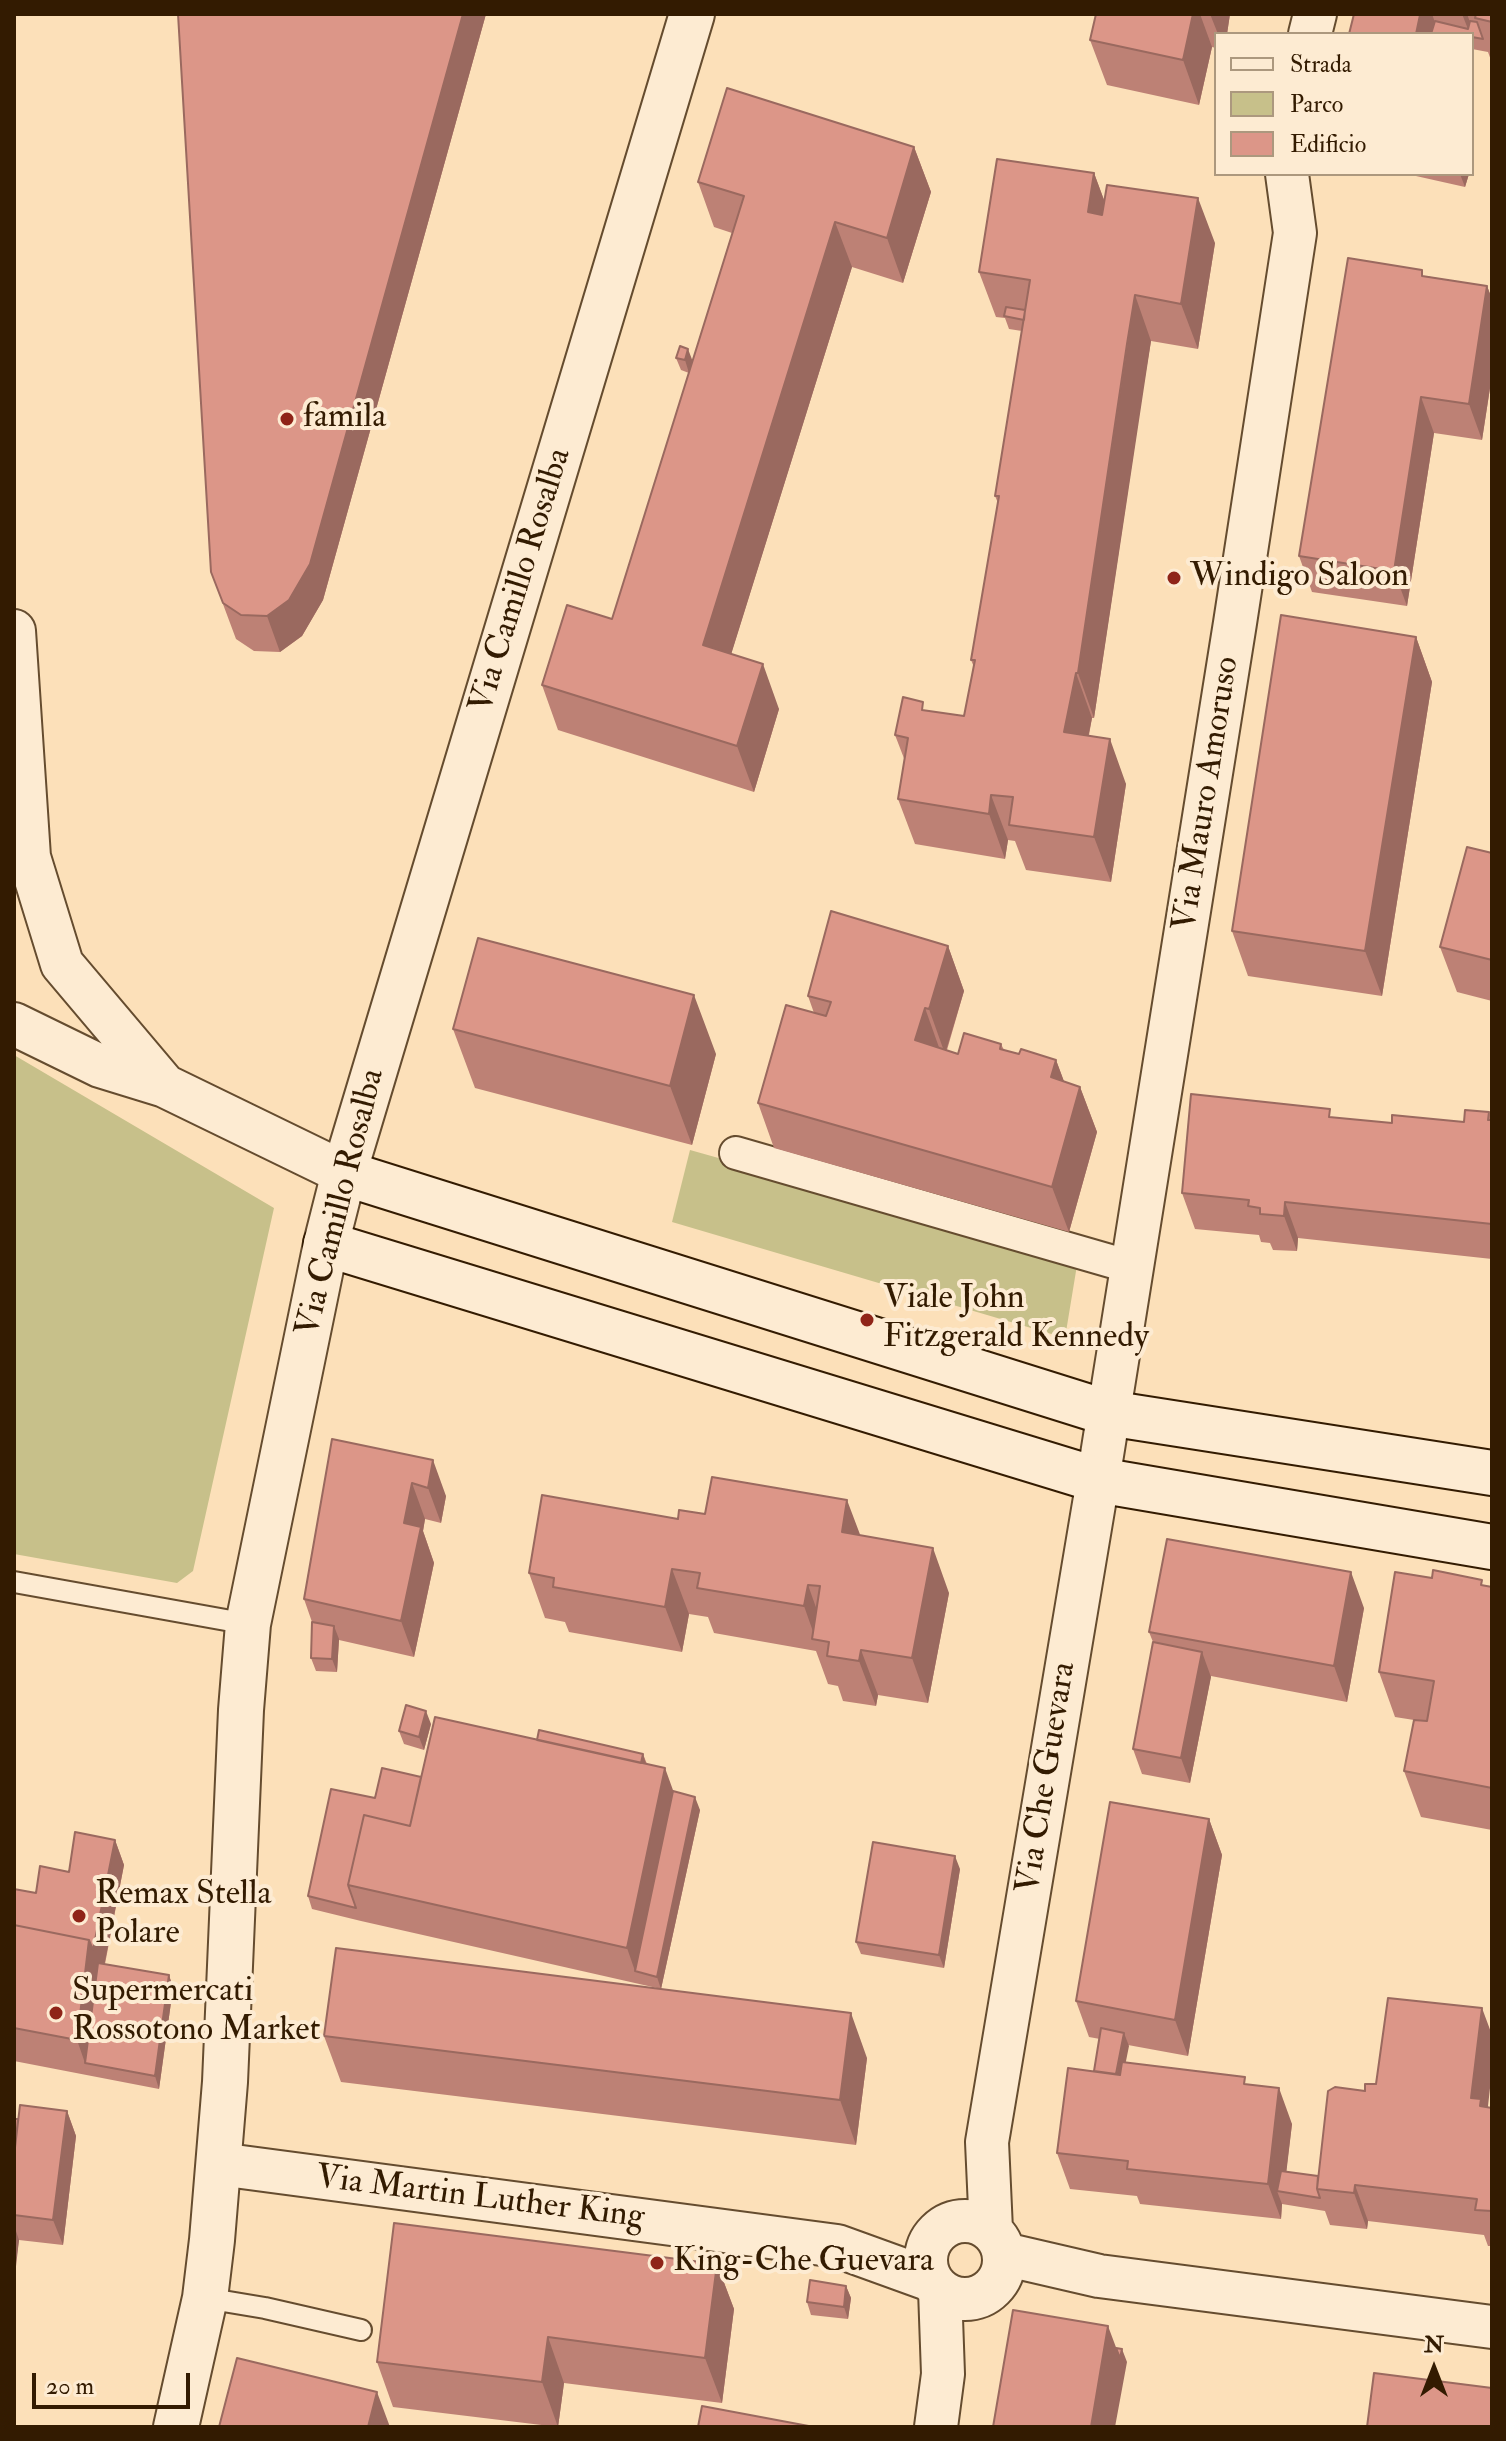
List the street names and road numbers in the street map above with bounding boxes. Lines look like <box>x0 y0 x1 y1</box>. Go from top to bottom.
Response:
street label: Via Camillo Rosalba <box>462 444 582 718</box>
street label: Via Mauro Amoruso <box>1166 654 1250 934</box>
street label: Via Camillo Rosalba <box>289 1065 395 1341</box>
street label: Via Che Guevara <box>1010 1659 1086 1897</box>
street label: Via Martin Luther King <box>314 2159 646 2239</box>

